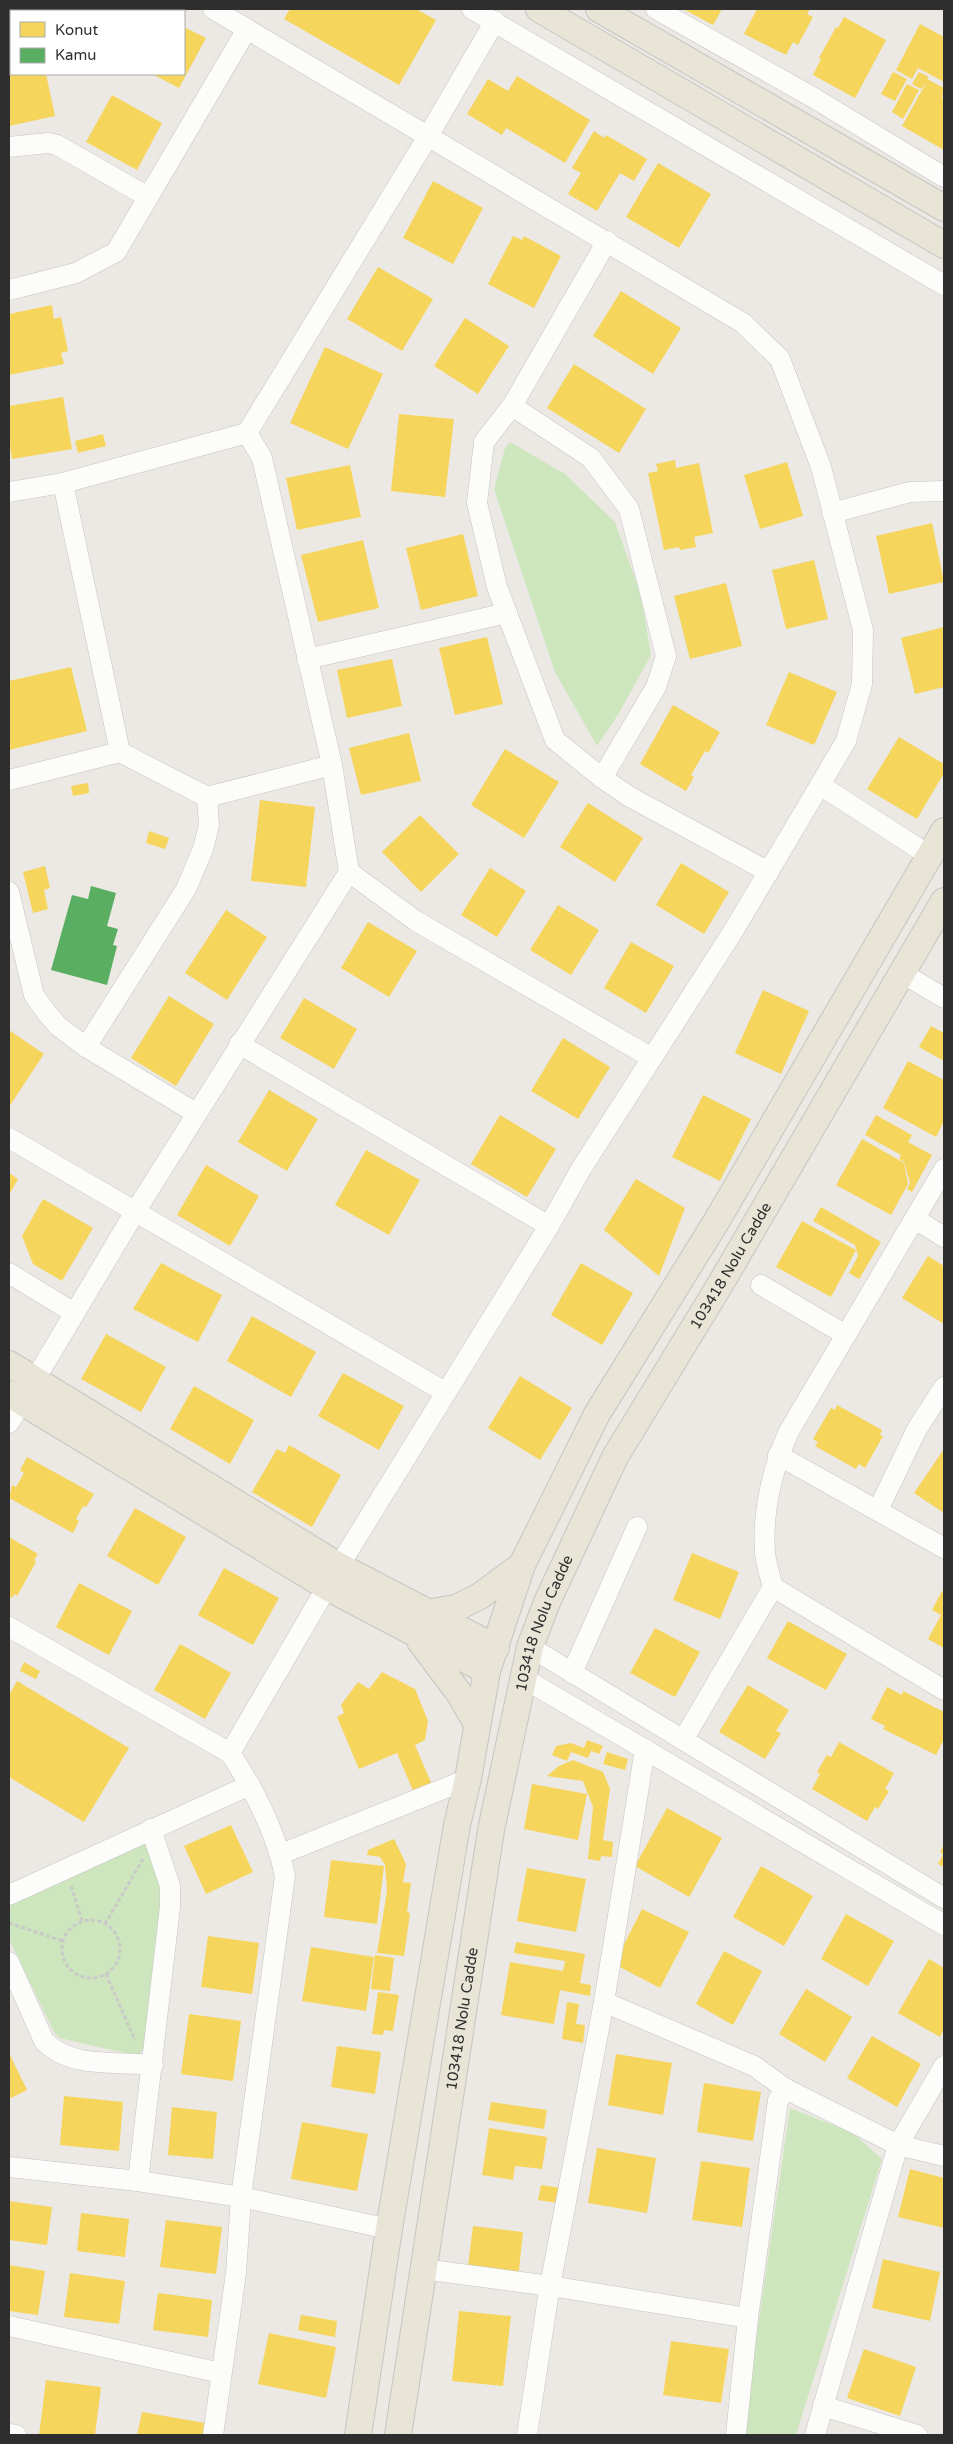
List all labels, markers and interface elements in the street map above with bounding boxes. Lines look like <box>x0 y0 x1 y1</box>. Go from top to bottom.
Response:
legend <box>10 10 185 75</box>
text: Konut <box>55 21 98 39</box>
text: Kamu <box>55 46 96 64</box>
street label: 103418 Nolu Cadde <box>686 1199 775 1332</box>
street label: 103418 Nolu Cadde <box>512 1552 577 1693</box>
street label: 103418 Nolu Cadde <box>442 1946 482 2092</box>

